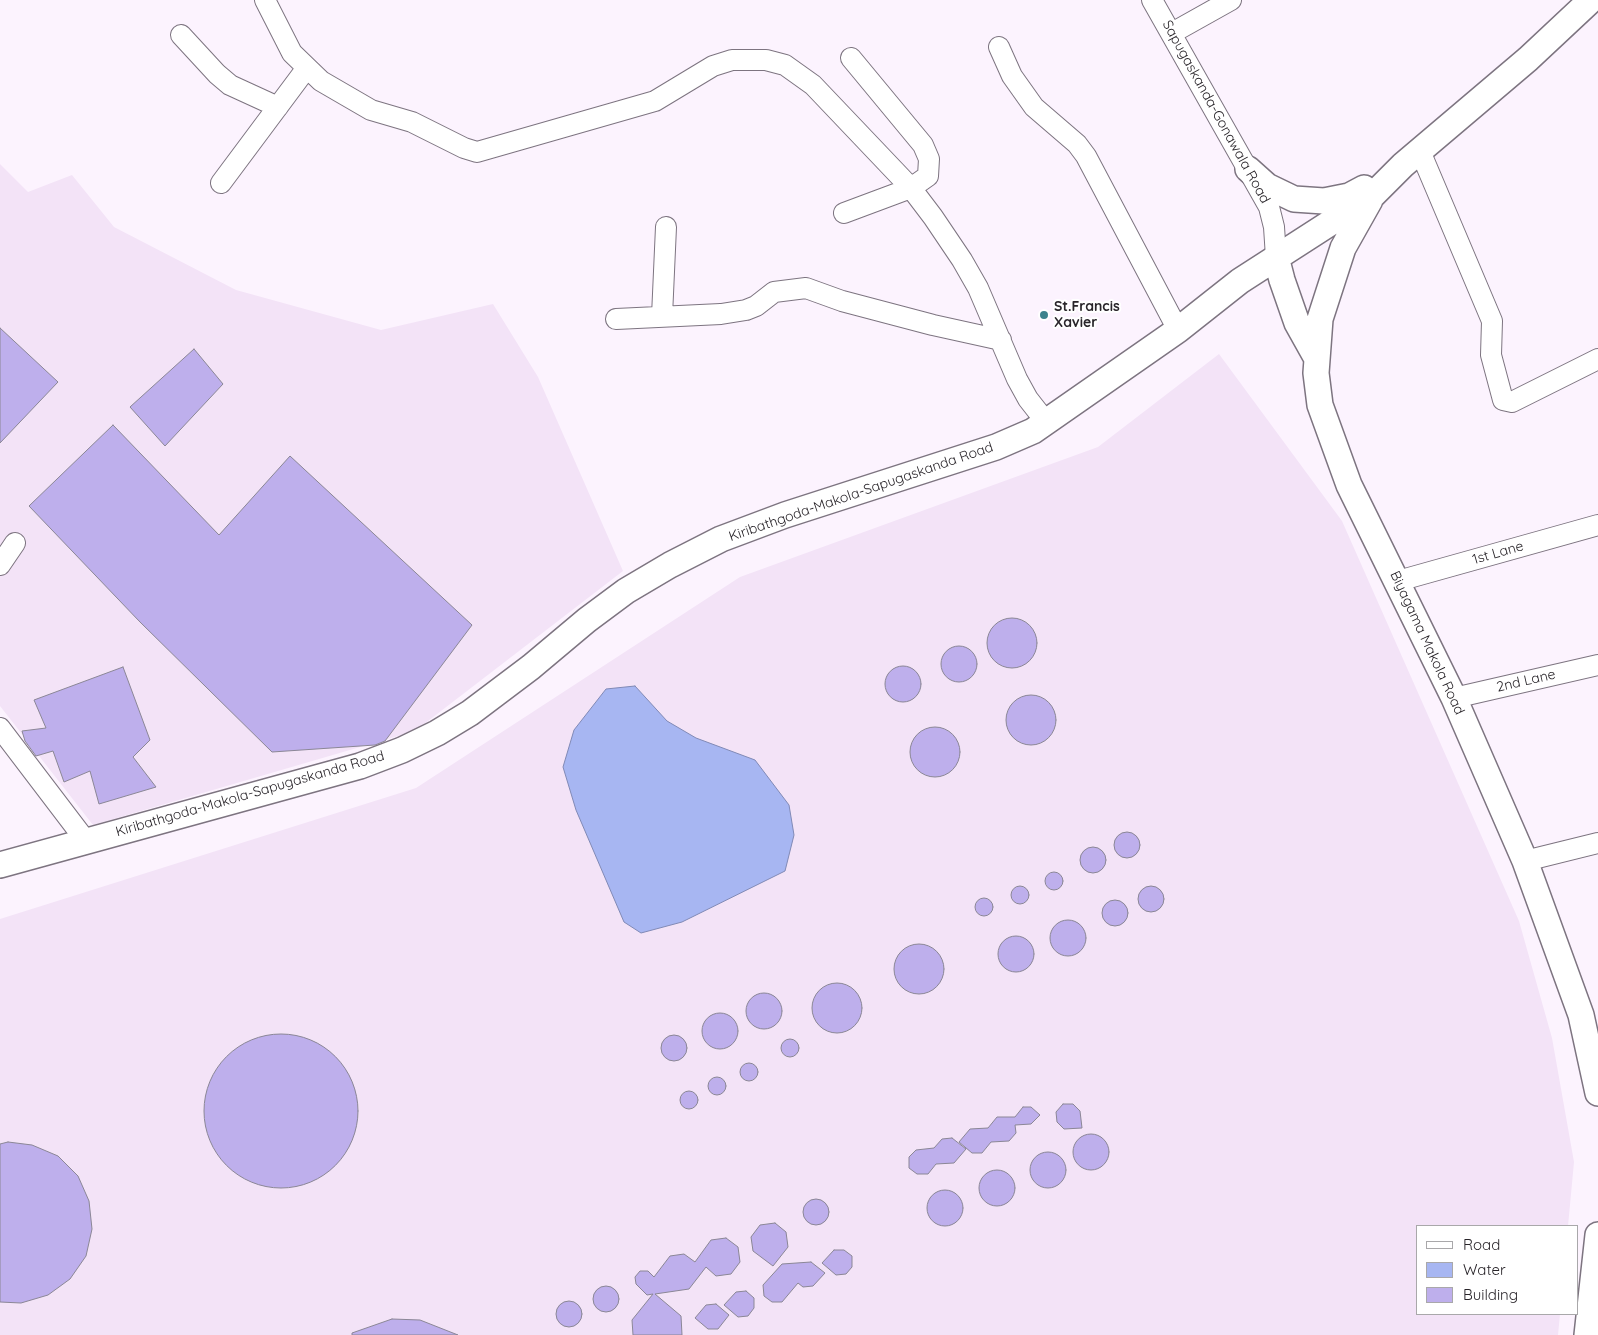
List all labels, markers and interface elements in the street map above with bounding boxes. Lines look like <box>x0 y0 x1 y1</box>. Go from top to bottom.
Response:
street label: Sapugaskanda-Gonawala Road <box>1159 17 1273 207</box>
place label: St.Francis Xavier <box>1054 299 1120 332</box>
marker: St.Francis Xavier <box>1038 309 1050 321</box>
street label: Kiribathgoda-Makola-Sapugaskanda Road <box>727 439 995 545</box>
street label: 1st Lane <box>1471 538 1525 568</box>
street label: Biyagama Makola Road <box>1386 568 1468 718</box>
street label: 2nd Lane <box>1495 666 1557 696</box>
street label: Kiribathgoda-Makola-Sapugaskanda Road <box>114 748 386 840</box>
legend <box>1416 1225 1578 1315</box>
text: Road <box>1463 1235 1500 1254</box>
text: Water <box>1463 1260 1506 1279</box>
text: Building <box>1463 1285 1518 1304</box>

